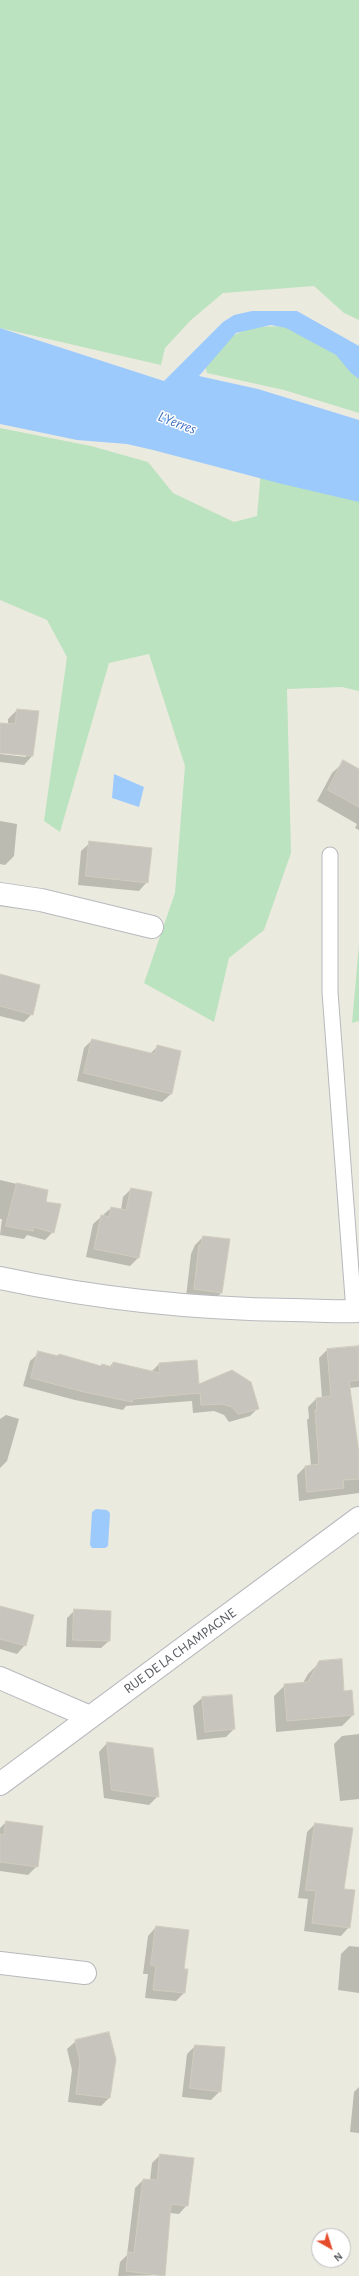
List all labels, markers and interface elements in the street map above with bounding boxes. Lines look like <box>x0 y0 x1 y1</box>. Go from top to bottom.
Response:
water label: L'Yerres <box>155 408 199 438</box>
street label: RUE DE LA CHAMPAGNE <box>121 1605 239 1697</box>
north arrow <box>311 2228 351 2268</box>
text: N <box>332 2250 345 2264</box>

